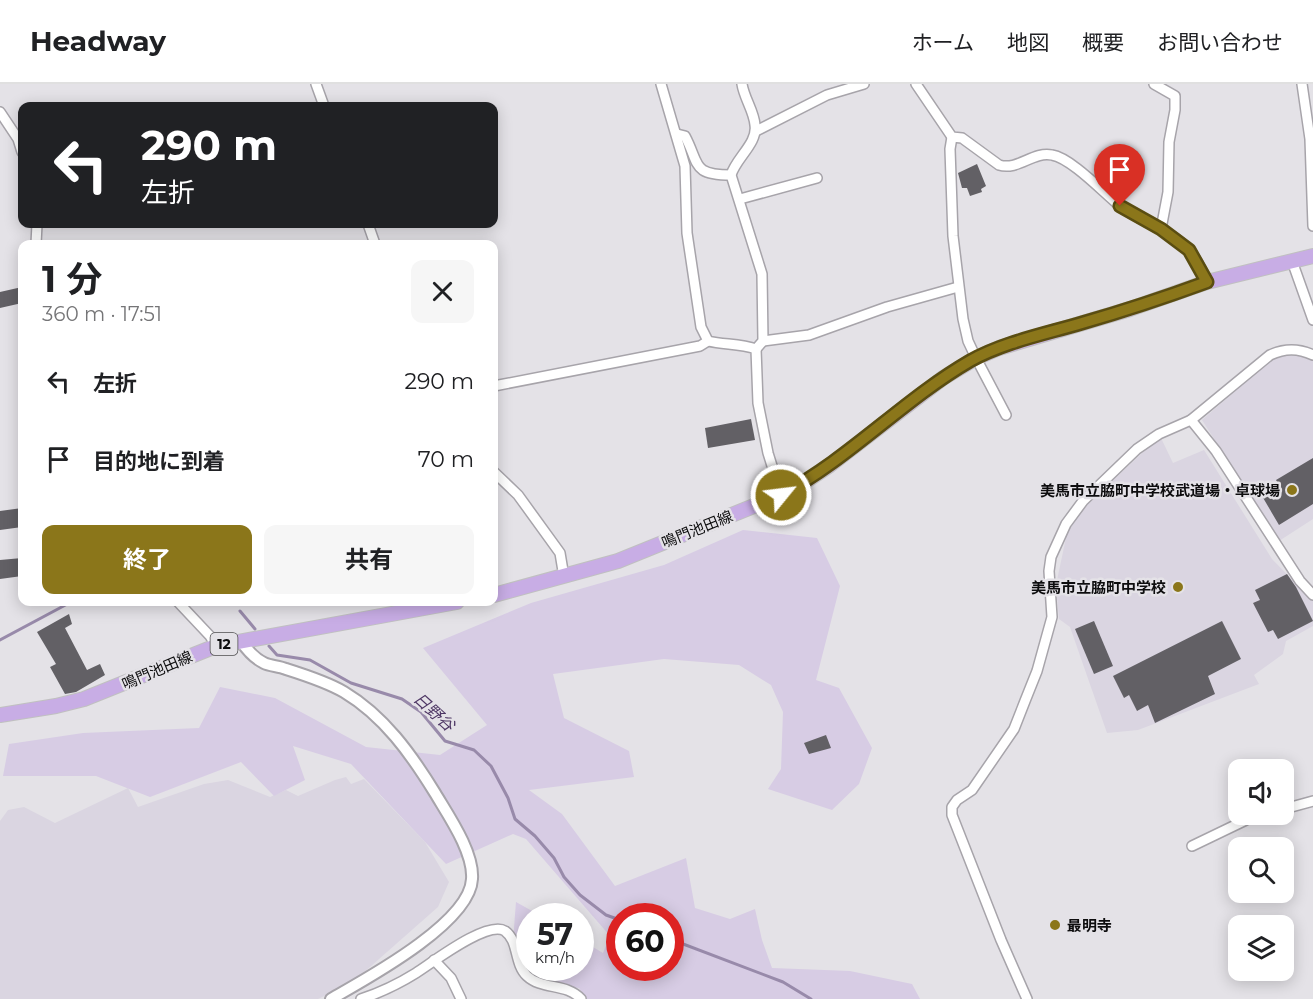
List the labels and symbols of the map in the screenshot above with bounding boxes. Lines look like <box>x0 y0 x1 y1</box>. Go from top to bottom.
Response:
pin <box>1094 144 1145 206</box>
position arrow <box>749 463 813 527</box>
place label: 美馬市立脇町中学校武道場・卓球場 <box>1040 481 1280 500</box>
marker: 美馬市立脇町中学校武道場・卓球場 <box>1285 483 1299 497</box>
street label: 鳴門池田線 <box>659 506 735 552</box>
place label: 美馬市立脇町中学校 <box>1031 578 1166 597</box>
marker: 美馬市立脇町中学校 <box>1171 580 1185 594</box>
road number: 12 <box>210 633 238 655</box>
street label: 鳴門池田線 <box>119 647 195 693</box>
water label: 日野谷 <box>410 689 460 736</box>
speed limit sign: 60 <box>606 903 684 981</box>
place label: 最明寺 <box>1067 916 1112 935</box>
marker: 最明寺 <box>1048 918 1062 932</box>

